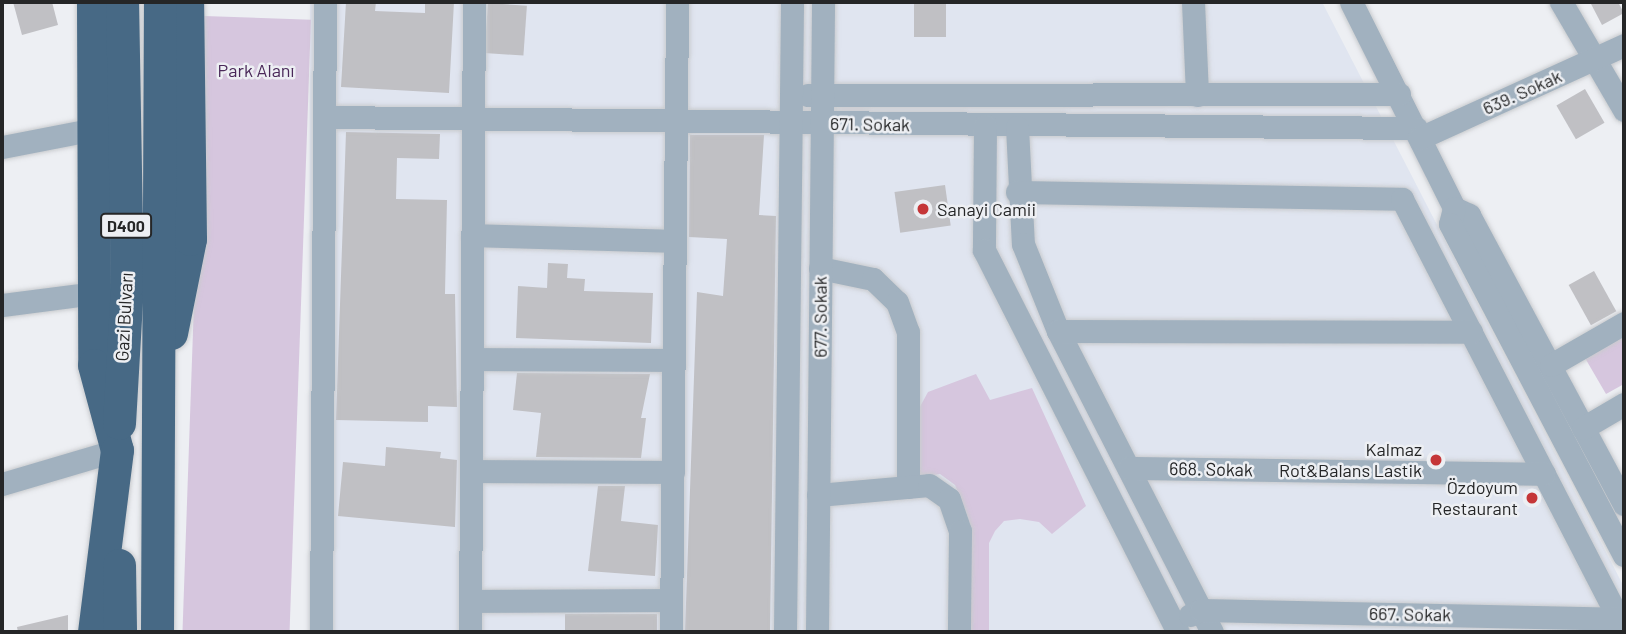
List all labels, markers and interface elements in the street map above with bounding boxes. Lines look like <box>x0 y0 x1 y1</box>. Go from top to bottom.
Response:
park label: Park Alanı <box>218 59 294 81</box>
street label: 639. Sokak <box>1479 65 1565 119</box>
street label: 671. Sokak <box>830 113 910 135</box>
place label: Sanayi Camii <box>937 198 1036 220</box>
marker: Sanayi Camii <box>915 201 931 217</box>
road number: D400 <box>100 214 152 238</box>
street label: Gazi Bulvarı <box>111 272 137 362</box>
street label: 677. Sokak <box>809 276 831 358</box>
place label: Kalmaz Rot&Balans Lastik <box>1279 439 1422 482</box>
marker: Kalmaz Rot&Balans Lastik <box>1428 452 1444 468</box>
street label: 668. Sokak <box>1169 457 1253 481</box>
place label: Özdoyum Restaurant <box>1432 477 1518 520</box>
marker: Özdoyum Restaurant <box>1524 490 1540 506</box>
street label: 667. Sokak <box>1369 602 1451 626</box>

